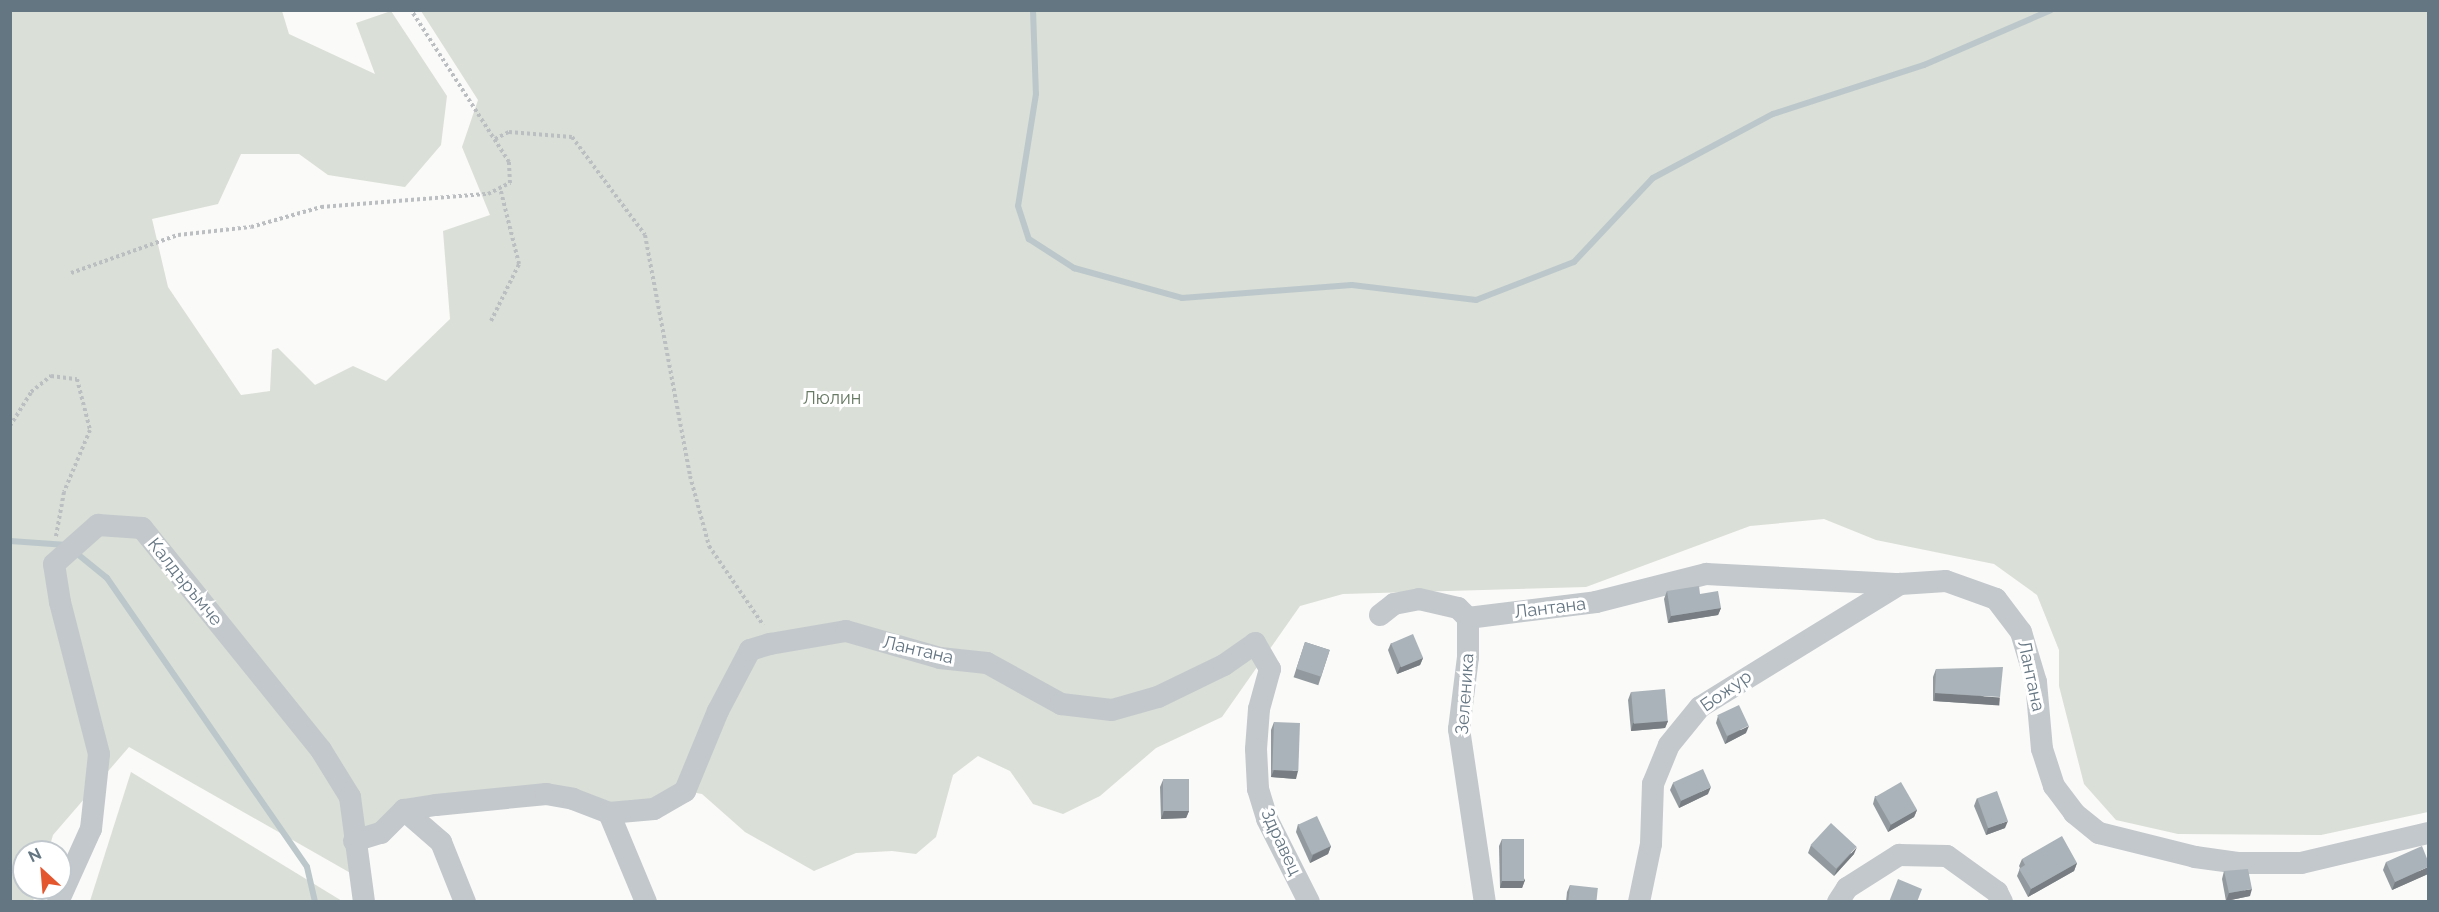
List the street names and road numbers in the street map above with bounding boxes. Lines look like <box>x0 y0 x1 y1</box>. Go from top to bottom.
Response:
street label: Калдъръмче <box>143 534 227 630</box>
street label: Лантана <box>1513 593 1587 623</box>
street label: Лантана <box>880 631 956 669</box>
street label: Лантана <box>2013 639 2049 713</box>
street label: Зеленика <box>1451 653 1479 735</box>
street label: Божур <box>1696 666 1756 716</box>
street label: Здравец <box>1256 805 1306 879</box>

